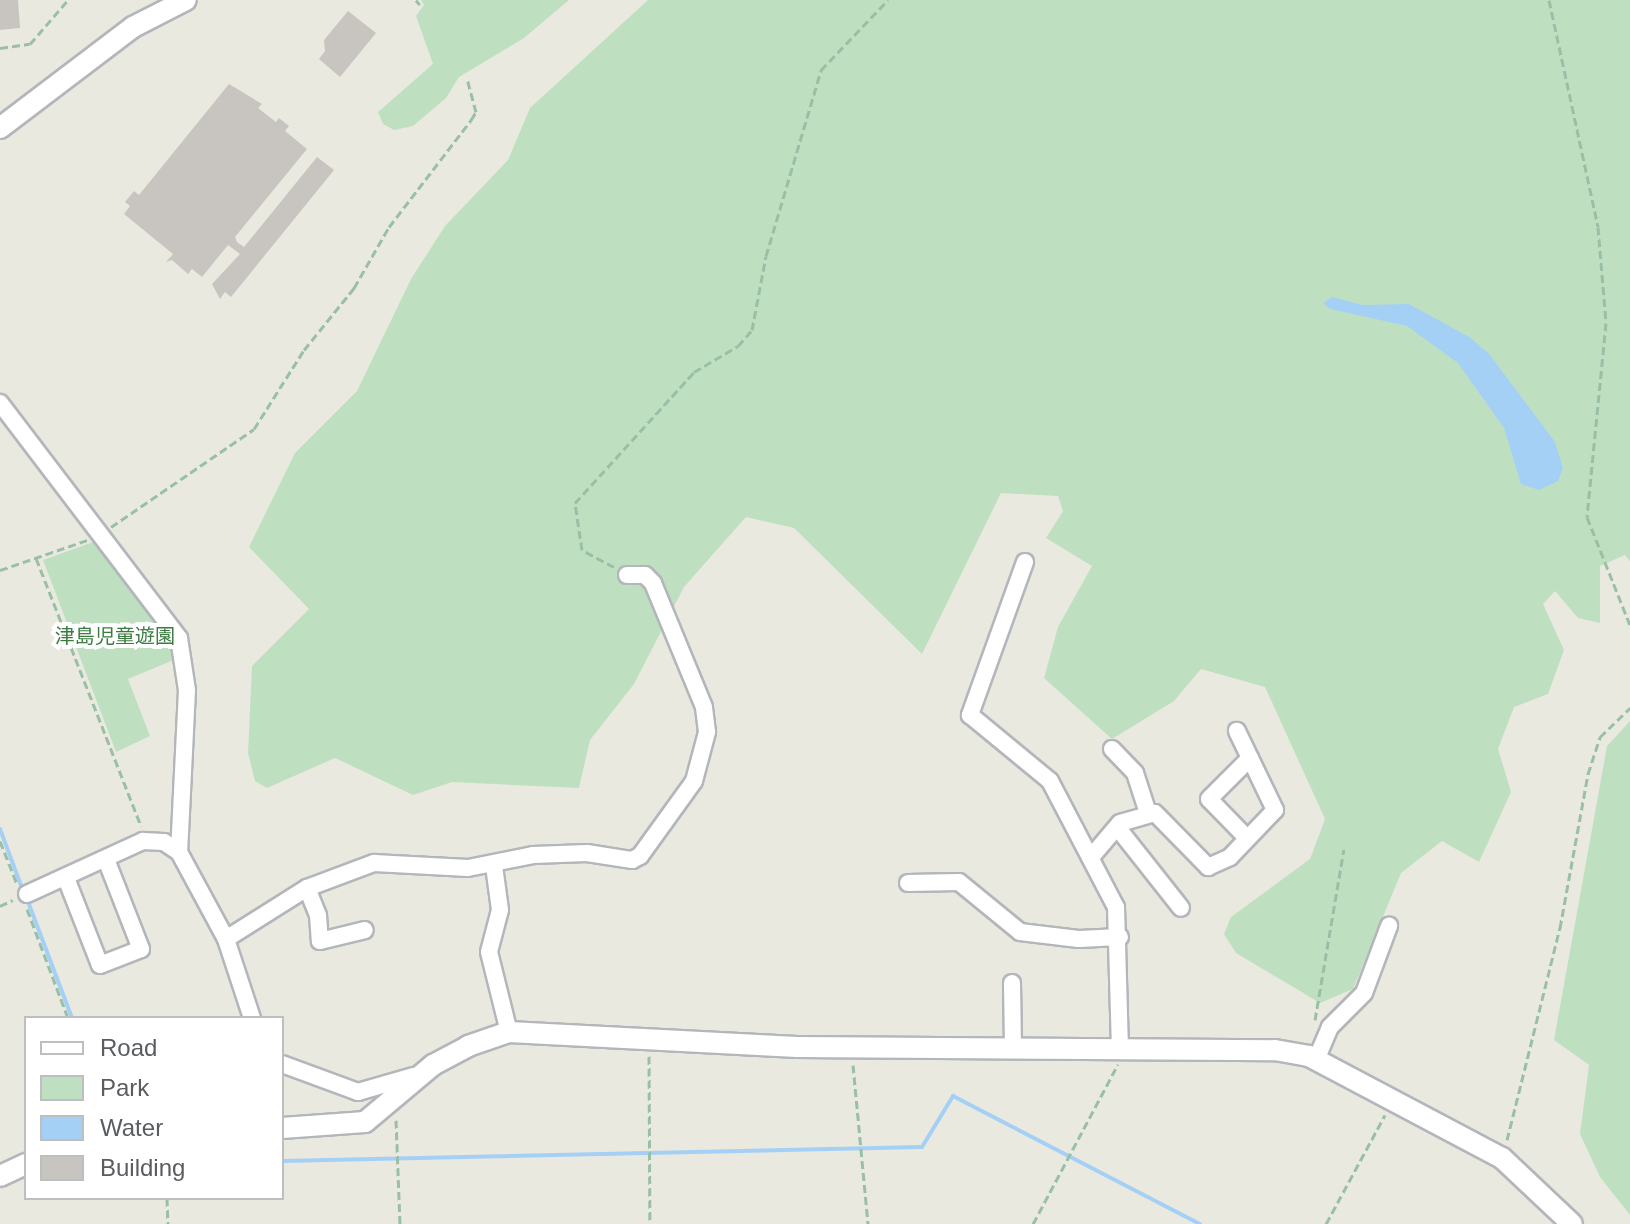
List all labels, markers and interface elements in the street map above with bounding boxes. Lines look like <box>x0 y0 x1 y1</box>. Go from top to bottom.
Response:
park label: 津島児童遊園 <box>55 624 175 648</box>
legend <box>24 1016 284 1200</box>
text: Road <box>100 1034 157 1061</box>
text: Park <box>100 1074 149 1101</box>
text: Water <box>100 1114 163 1141</box>
text: Building <box>100 1154 185 1181</box>

